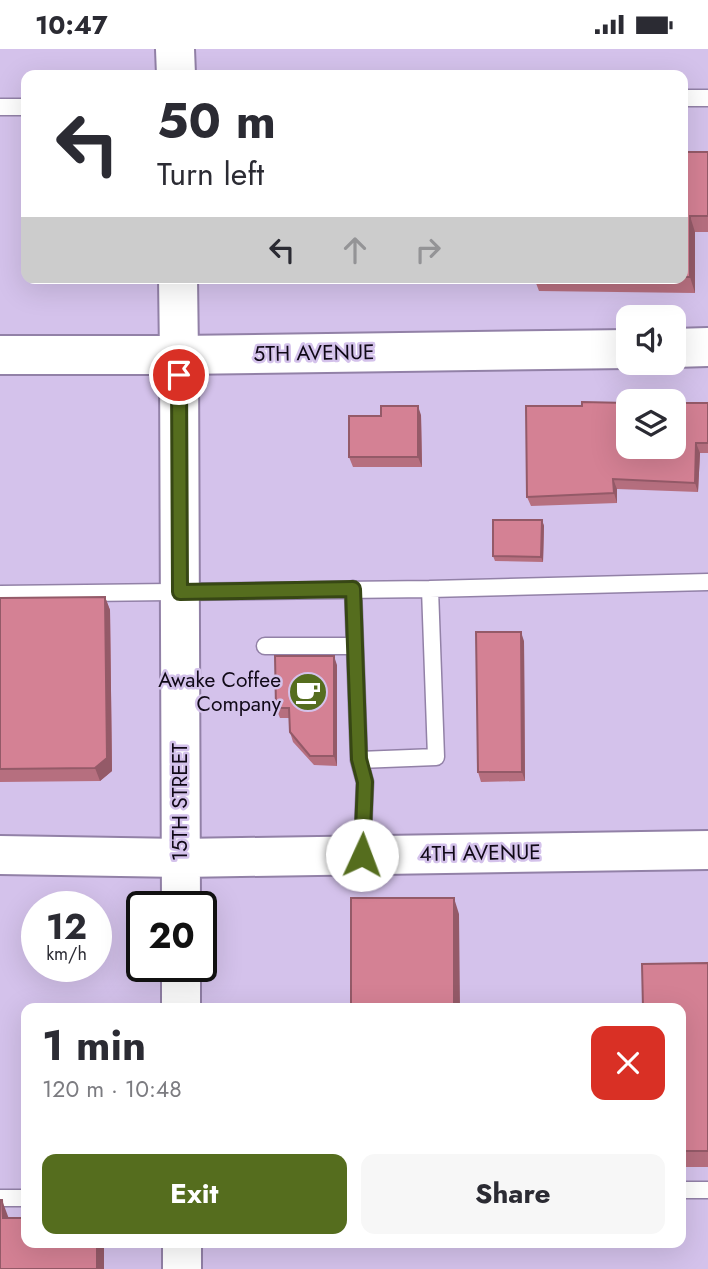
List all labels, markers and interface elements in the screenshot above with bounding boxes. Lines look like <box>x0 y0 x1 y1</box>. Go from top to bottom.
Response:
text: 10:47 <box>35 6 108 44</box>
text: 50 m <box>157 86 276 156</box>
icon: left <box>42 98 133 189</box>
text: Turn left <box>157 151 264 197</box>
icon: left <box>263 231 301 269</box>
icon: ahead <box>336 231 374 269</box>
icon: right <box>409 231 447 269</box>
map controls <box>616 305 686 459</box>
button: sound <box>616 305 686 375</box>
street label: 5TH AVENUE <box>253 337 375 369</box>
pin <box>149 345 209 405</box>
icon: arrive <box>160 356 198 394</box>
button: layers <box>616 389 686 459</box>
place label: Awake Coffee Company <box>158 665 282 719</box>
cafe icon: Awake Coffee Company <box>287 671 329 713</box>
street label: 15TH STREET <box>165 743 195 861</box>
position arrow <box>325 818 399 892</box>
street label: 4TH AVENUE <box>419 837 541 869</box>
speed limit sign: 20 <box>126 891 217 982</box>
text: 12 <box>46 902 87 952</box>
text: km/h <box>46 941 87 967</box>
text: 1 min <box>42 1015 146 1076</box>
button: close <box>591 1026 665 1100</box>
text: 120 m · 10:48 <box>42 1072 182 1106</box>
button: Exit <box>42 1154 347 1234</box>
button: Share <box>361 1154 665 1234</box>

